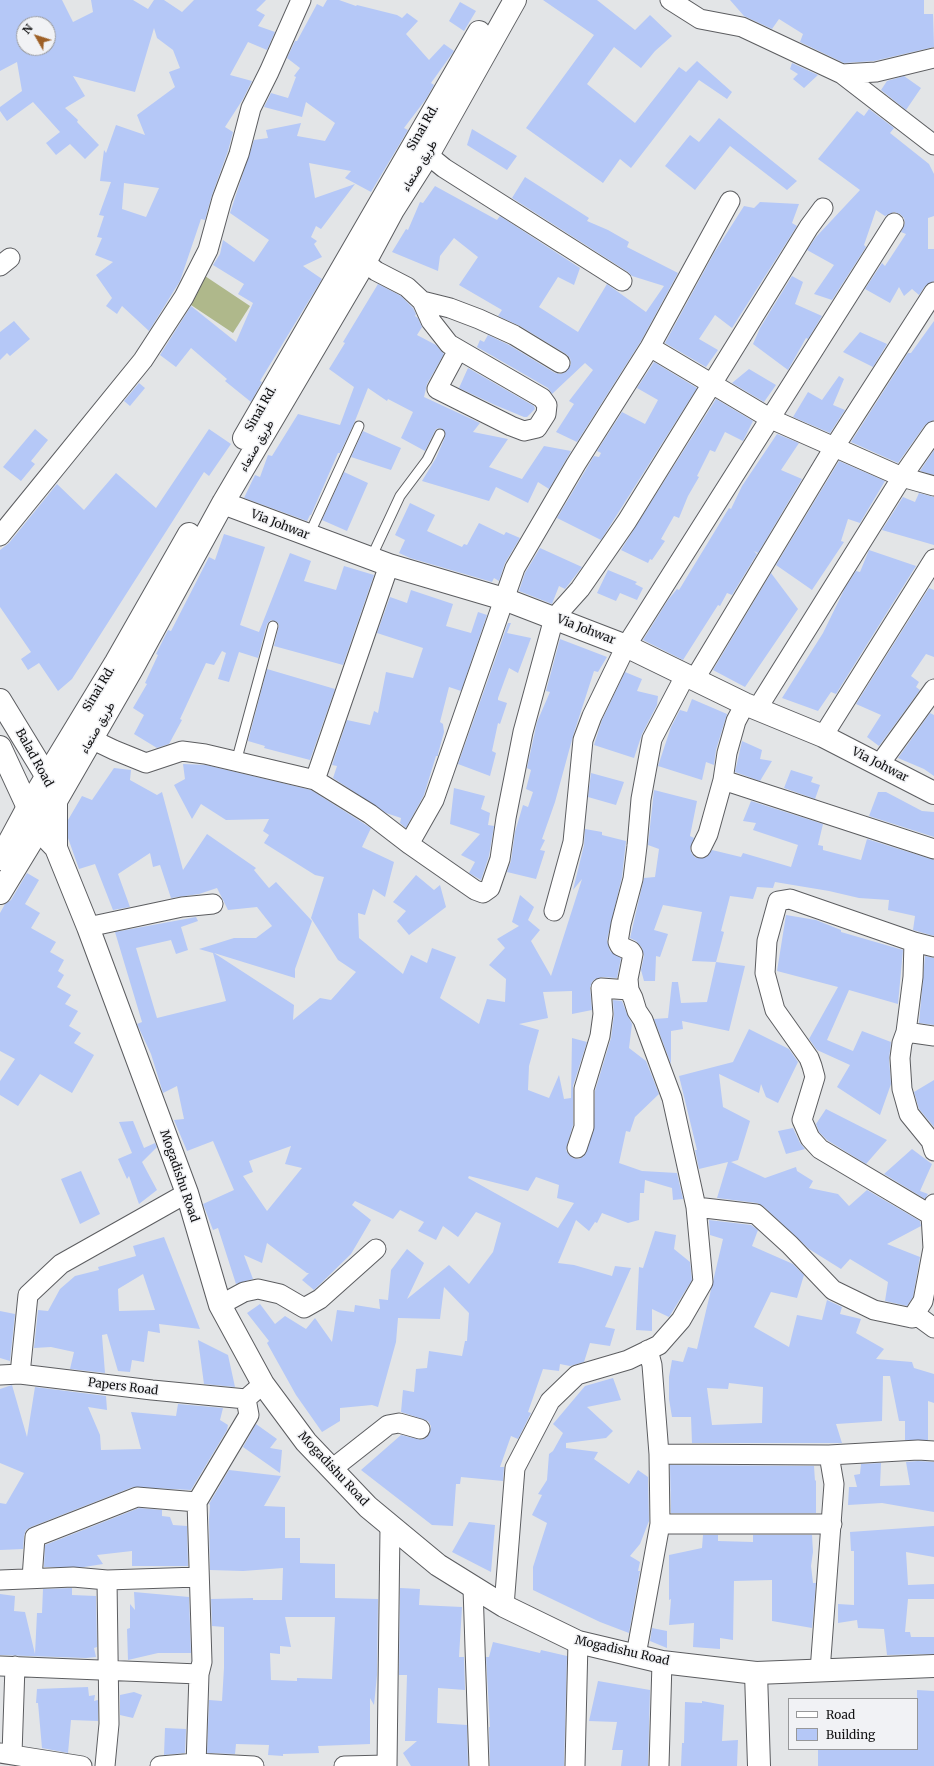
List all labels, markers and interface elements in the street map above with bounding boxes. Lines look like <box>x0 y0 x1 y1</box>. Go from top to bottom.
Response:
north arrow <box>16 16 56 56</box>
text: N <box>19 21 36 37</box>
street label: Sinai Rd. <box>404 103 442 153</box>
street label: طريق صنعاء <box>399 138 441 194</box>
street label: Sinai Rd. <box>242 384 280 434</box>
street label: طريق صنعاء <box>236 418 278 474</box>
street label: Via Johwar <box>249 507 311 543</box>
street label: Via Johwar <box>555 612 617 648</box>
street label: Sinai Rd. <box>80 664 118 714</box>
street label: طريق صنعاء <box>77 700 119 756</box>
street label: Balad Road <box>12 726 56 790</box>
street label: Via Johwar <box>849 745 911 785</box>
street label: Mogadishu Road <box>156 1128 202 1224</box>
street label: Papers Road <box>87 1376 159 1398</box>
street label: Mogadishu Road <box>295 1429 371 1509</box>
street label: Mogadishu Road <box>573 1633 671 1669</box>
legend <box>788 1698 918 1750</box>
text: Road <box>826 1707 855 1722</box>
text: Building <box>826 1727 875 1742</box>

